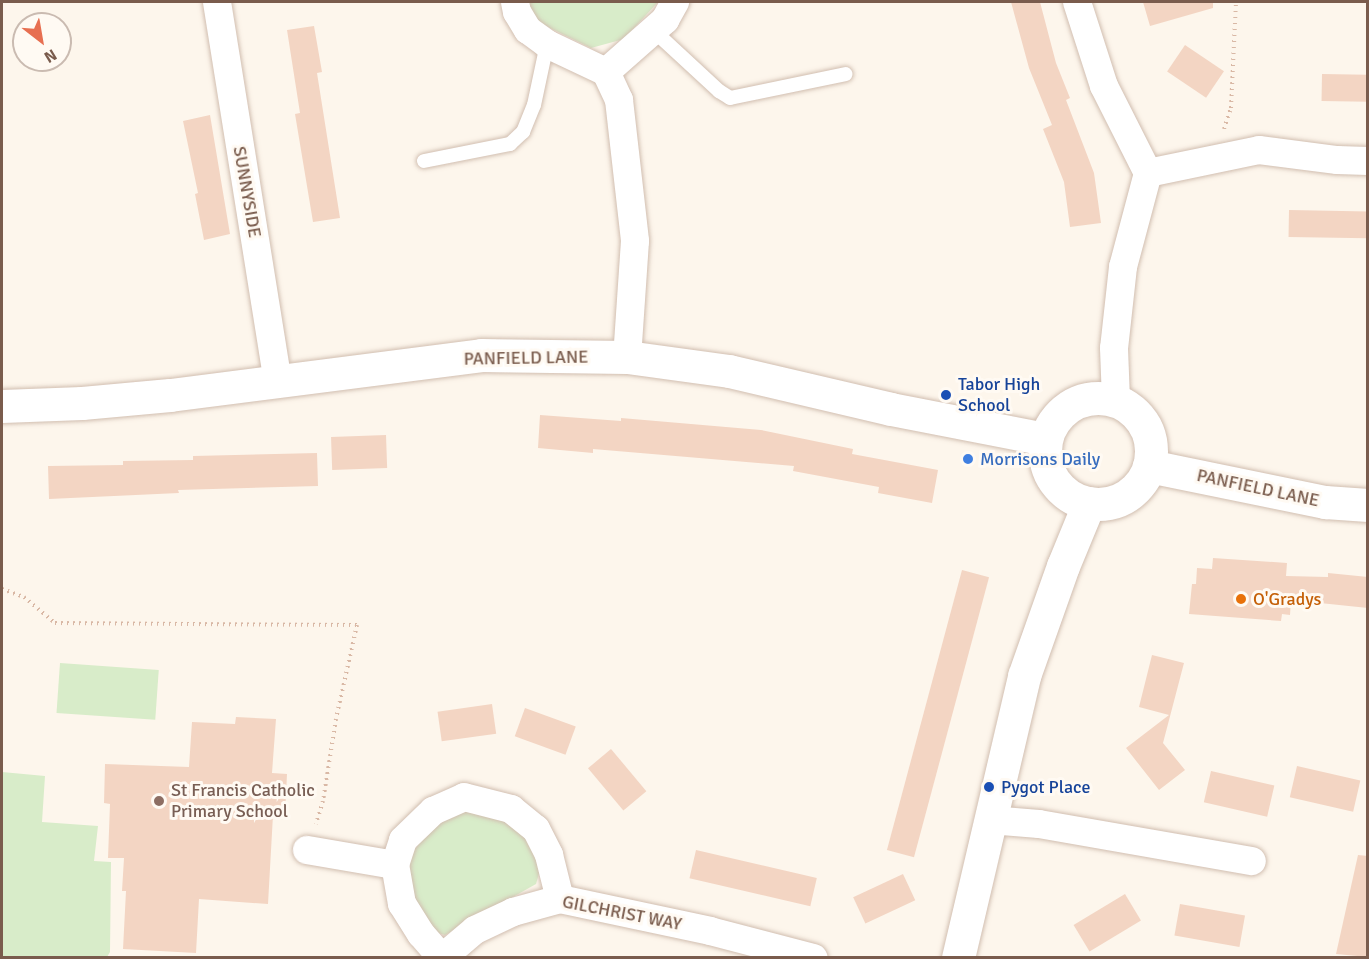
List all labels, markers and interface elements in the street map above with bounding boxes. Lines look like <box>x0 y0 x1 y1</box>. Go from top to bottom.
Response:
north arrow <box>12 12 72 72</box>
text: N <box>40 44 60 67</box>
street label: SUNNYSIDE <box>228 145 266 239</box>
street label: PANFIELD LANE <box>463 346 589 370</box>
place label: Tabor High School <box>958 374 1040 416</box>
marker: Tabor High School <box>939 388 953 402</box>
place label: Morrisons Daily <box>980 448 1100 470</box>
marker: Morrisons Daily <box>961 452 975 466</box>
street label: PANFIELD LANE <box>1195 464 1321 512</box>
place label: O'Gradys <box>1253 588 1321 610</box>
marker: O'Gradys <box>1234 592 1248 606</box>
place label: Pygot Place <box>1001 776 1090 798</box>
place label: St Francis Catholic Primary School <box>171 780 315 822</box>
marker: Pygot Place <box>982 780 996 794</box>
marker: St Francis Catholic Primary School <box>152 794 166 808</box>
street label: GILCHRIST WAY <box>560 891 684 935</box>

